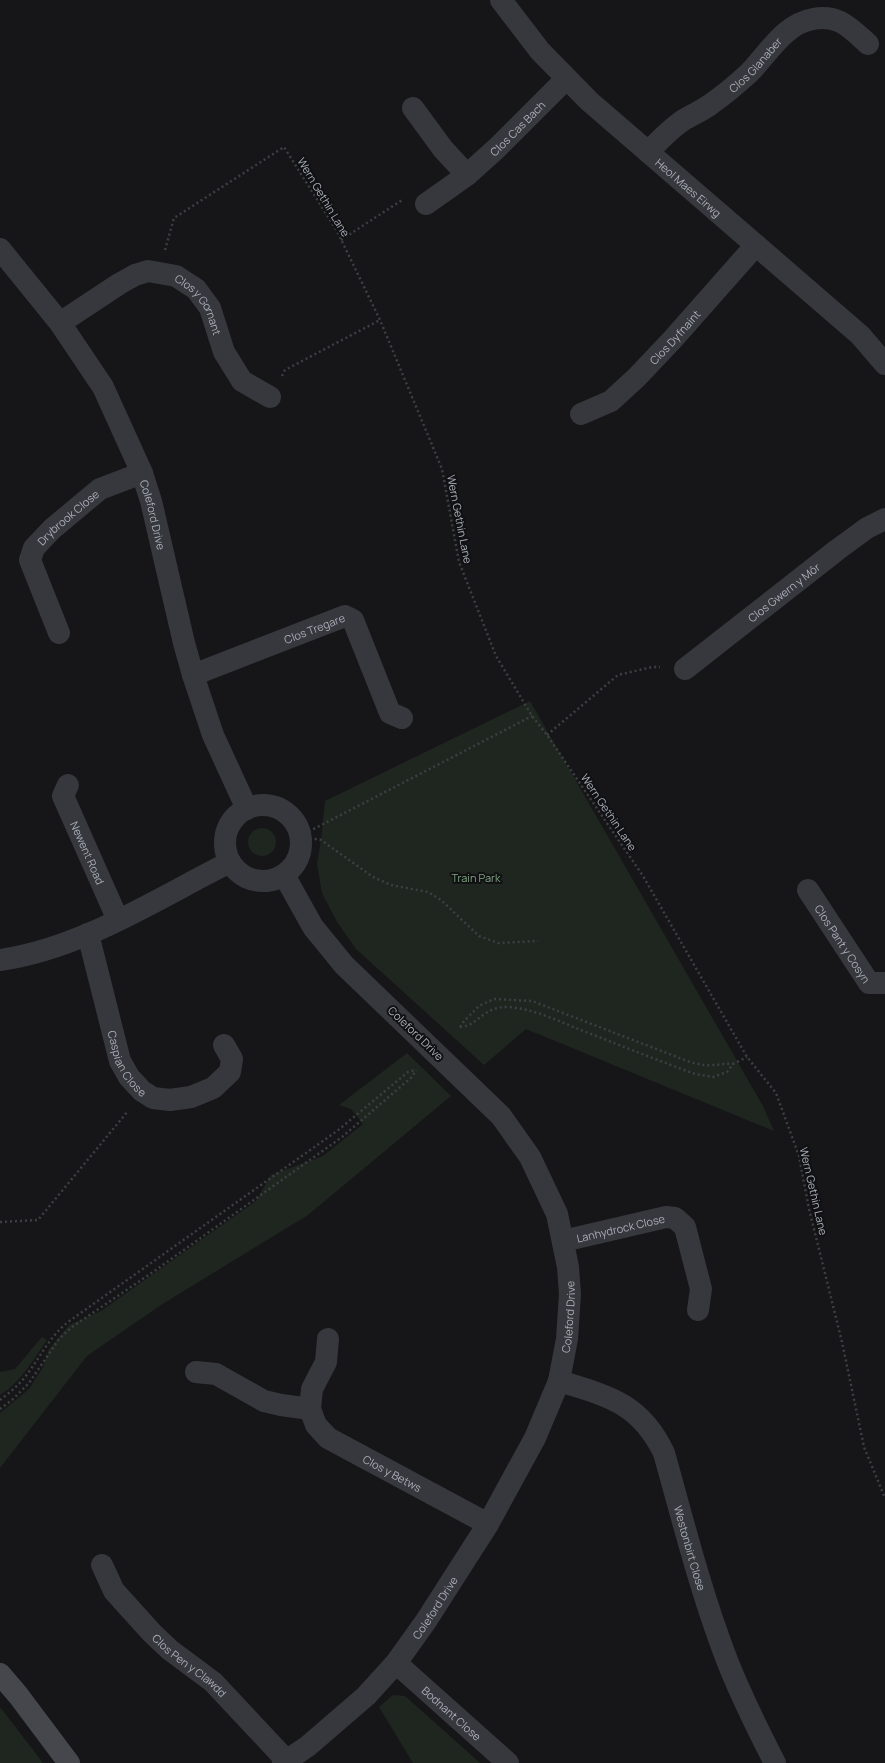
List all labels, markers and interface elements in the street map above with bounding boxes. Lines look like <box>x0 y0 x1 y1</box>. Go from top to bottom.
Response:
street label: Clos Glanaber <box>725 33 785 95</box>
street label: Clos Cas Bach <box>486 97 548 159</box>
street label: Heol Maes Eirwg <box>653 154 725 220</box>
street label: Wern Gethin Lane <box>294 155 354 240</box>
street label: Clos y Gornant <box>172 270 226 337</box>
street label: Clos Dyfnaint <box>646 306 703 367</box>
street label: Wern Gethin Lane <box>444 473 476 565</box>
street label: Coleford Drive <box>137 478 170 552</box>
street label: Drybrook Close <box>33 486 102 548</box>
street label: Clos Gwern y Môr <box>744 559 823 625</box>
street label: Clos Tregare <box>282 609 347 647</box>
street label: Wern Gethin Lane <box>578 771 641 854</box>
street label: Newent Road <box>68 819 109 886</box>
park label: Train Park <box>451 870 501 885</box>
street label: Clos Pant y Cosyn <box>812 901 874 986</box>
street label: Coleford Drive <box>385 1003 447 1064</box>
street label: Caspian Close <box>105 1029 150 1100</box>
street label: Wern Gethin Lane <box>797 1146 832 1237</box>
street label: Lanhydrock Close <box>575 1210 667 1245</box>
street label: Coleford Drive <box>557 1280 578 1354</box>
street label: Clos y Betws <box>361 1451 425 1495</box>
street label: Westonbirt Close <box>671 1504 710 1593</box>
street label: Coleford Drive <box>408 1573 461 1642</box>
street label: Clos Pen y Clawdd <box>149 1630 230 1700</box>
street label: Bodnant Close <box>419 1682 485 1744</box>

